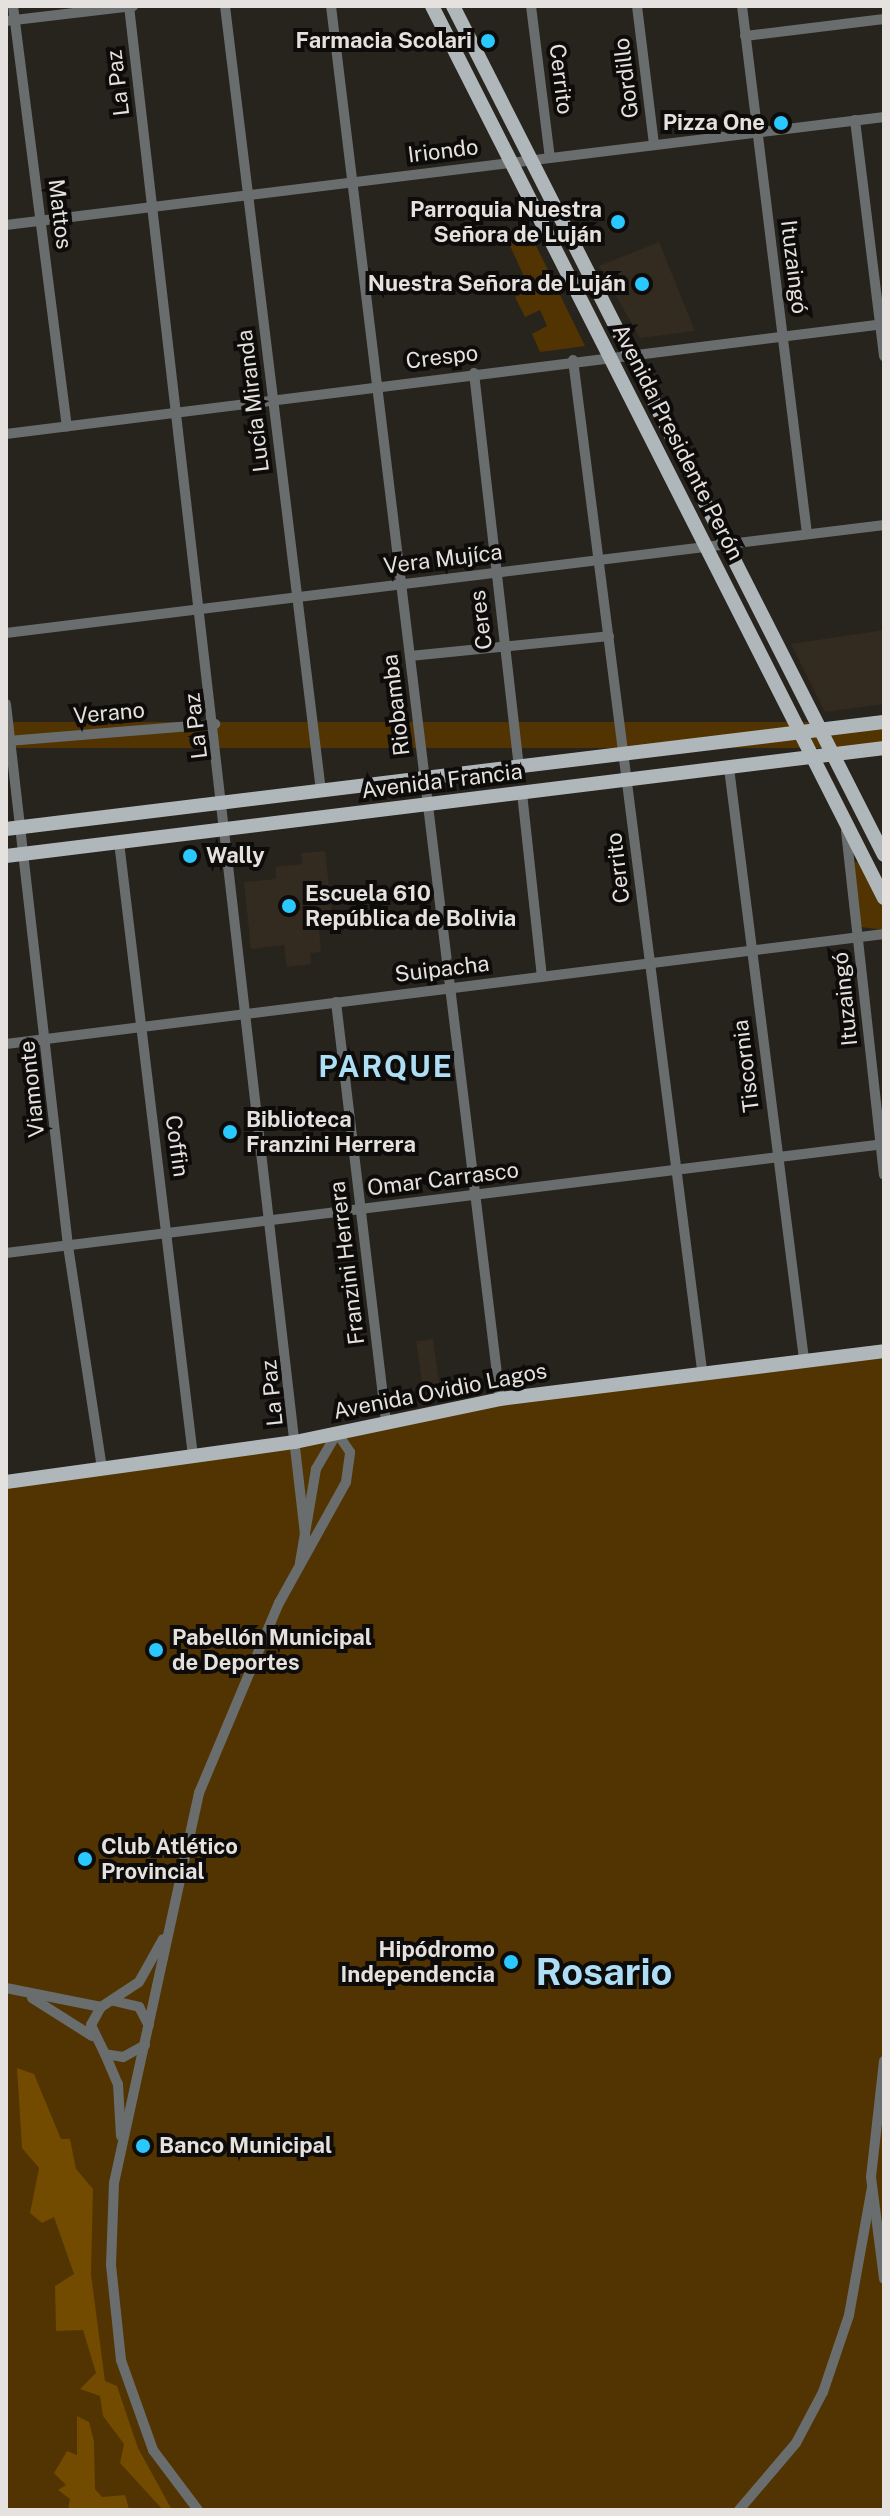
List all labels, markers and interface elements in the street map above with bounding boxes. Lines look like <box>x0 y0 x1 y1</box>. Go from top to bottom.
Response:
place label: Farmacia Scolari <box>296 28 472 54</box>
marker: Farmacia Scolari <box>479 32 497 50</box>
street label: Gordillo <box>608 36 644 120</box>
street label: Cerrito <box>544 42 578 116</box>
street label: La Paz <box>101 48 135 118</box>
place label: Pizza One <box>663 110 765 136</box>
marker: Pizza One <box>772 114 790 132</box>
street label: Iriondo <box>406 134 480 168</box>
street label: Mattos <box>43 177 77 251</box>
place label: Parroquia Nuestra Señora de Luján <box>410 196 602 248</box>
marker: Parroquia Nuestra Señora de Luján <box>609 213 627 231</box>
street label: Ituzaingó <box>775 219 813 315</box>
place label: Nuestra Señora de Luján <box>368 271 626 297</box>
marker: Nuestra Señora de Luján <box>633 275 651 293</box>
street label: Avenida Presidente Perón <box>607 320 749 564</box>
street label: Lucía Miranda <box>231 328 275 474</box>
street label: Crespo <box>404 339 480 375</box>
street label: Vera Mujíca <box>382 539 504 579</box>
street label: Ceres <box>464 589 498 651</box>
street label: Riobamba <box>377 653 415 757</box>
street label: La Paz <box>179 691 213 761</box>
street label: Verano <box>72 697 146 729</box>
street label: Avenida Francia <box>360 758 524 804</box>
street label: Cerrito <box>601 831 635 905</box>
place label: Wally <box>206 843 265 869</box>
marker: Wally <box>181 847 199 865</box>
place label: Escuela 610 República de Bolivia <box>305 880 516 932</box>
marker: Escuela 610 República de Bolivia <box>280 897 298 915</box>
street label: Suipacha <box>393 950 491 988</box>
street label: Ituzaingó <box>827 951 863 1047</box>
street label: Tiscornia <box>727 1018 765 1114</box>
street label: Viamonte <box>14 1039 50 1139</box>
district label: PARQUE <box>318 1048 454 1084</box>
place label: Biblioteca Franzini Herrera <box>246 1106 416 1158</box>
street label: Coffin <box>160 1113 194 1179</box>
marker: Biblioteca Franzini Herrera <box>221 1123 239 1141</box>
street label: Omar Carrasco <box>366 1157 520 1201</box>
street label: Franzini Herrera <box>324 1180 370 1346</box>
street label: Avenida Ovidio Lagos <box>331 1357 549 1425</box>
street label: La Paz <box>255 1359 289 1427</box>
place label: Pabellón Municipal de Deportes <box>172 1624 372 1676</box>
marker: Pabellón Municipal de Deportes <box>147 1641 165 1659</box>
place label: Club Atlético Provincial <box>101 1833 238 1884</box>
marker: Club Atlético Provincial <box>76 1850 94 1868</box>
place label: Hipódromo Independencia <box>341 1936 495 1988</box>
district label: Rosario <box>536 1949 672 1995</box>
marker: Hipódromo Independencia <box>502 1953 520 1971</box>
place label: Banco Municipal <box>159 2133 332 2159</box>
marker: Banco Municipal <box>134 2137 152 2155</box>

